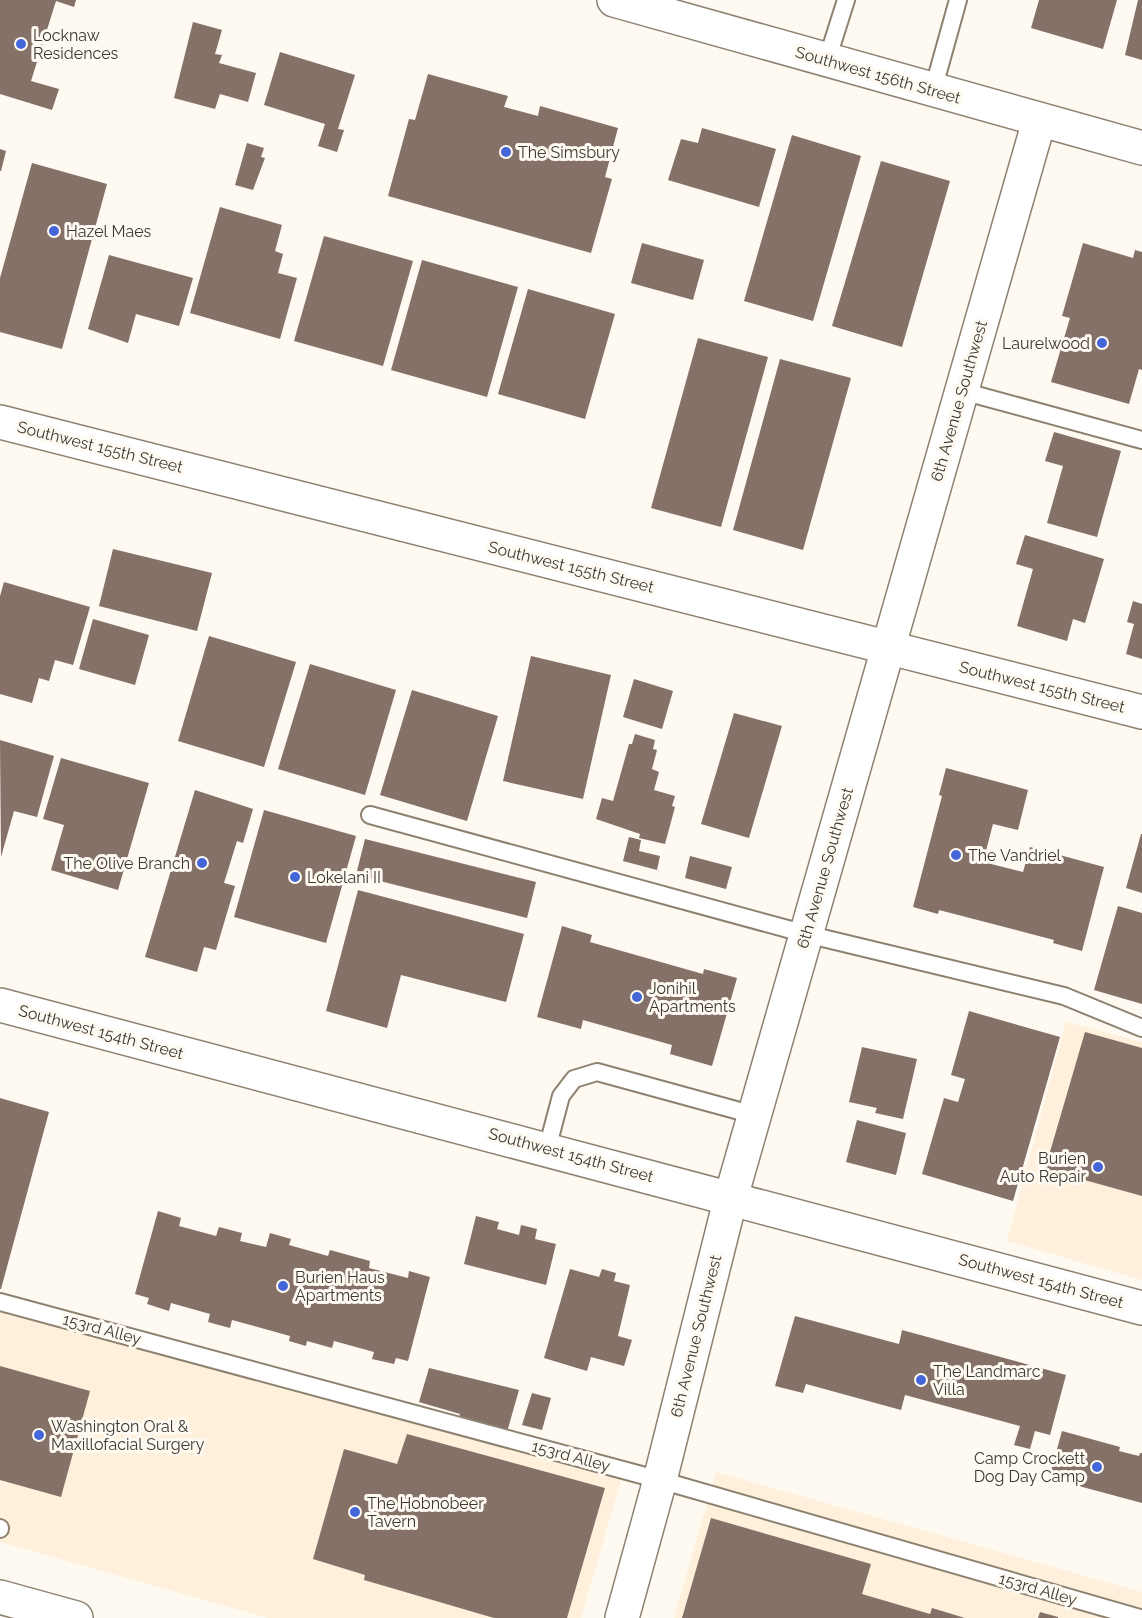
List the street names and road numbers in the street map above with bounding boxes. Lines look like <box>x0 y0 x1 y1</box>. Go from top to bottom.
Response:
street label: Southwest 156th Street <box>793 42 963 108</box>
street label: 6th Avenue Southwest <box>927 318 991 484</box>
street label: Southwest 155th Street <box>15 417 185 477</box>
street label: Southwest 155th Street <box>486 537 656 597</box>
street label: Southwest 155th Street <box>957 657 1127 717</box>
street label: 6th Avenue Southwest <box>793 785 857 951</box>
street label: Southwest 154th Street <box>16 1001 186 1063</box>
street label: Southwest 154th Street <box>486 1124 656 1186</box>
street label: Southwest 154th Street <box>956 1250 1126 1312</box>
street label: 6th Avenue Southwest <box>667 1252 726 1419</box>
street label: 153rd Alley <box>61 1309 144 1349</box>
street label: 153rd Alley <box>530 1436 613 1476</box>
street label: 153rd Alley <box>997 1569 1080 1609</box>

